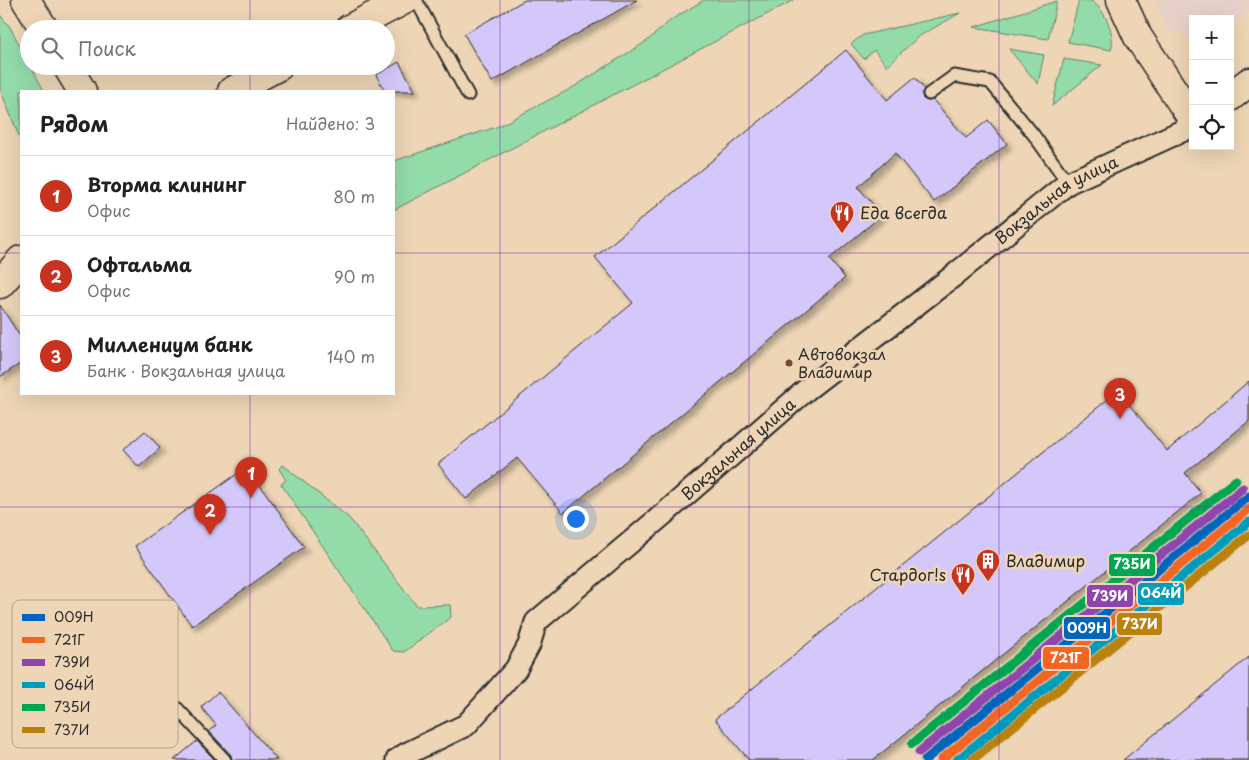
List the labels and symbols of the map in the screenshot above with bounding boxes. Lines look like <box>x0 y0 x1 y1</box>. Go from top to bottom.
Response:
street label: Вокзальная улица <box>989 149 1121 249</box>
restaurant icon: Еда всегда <box>829 200 855 234</box>
place label: Еда всегда <box>860 200 947 224</box>
place label: Автовокзал Владимир <box>798 342 886 383</box>
marker: Автовокзал Владимир <box>784 358 794 368</box>
pin: 3 <box>1104 378 1136 419</box>
street label: Вокзальная улица <box>675 392 800 505</box>
pin: 1 <box>235 457 267 498</box>
pin: 2 <box>194 494 226 535</box>
your location <box>563 506 589 532</box>
building icon: Владимир <box>975 548 1001 582</box>
place label: Владимир <box>1006 548 1085 572</box>
line badge: 735И <box>1108 553 1156 577</box>
text: 735И <box>1113 553 1151 574</box>
place label: Стардог!s <box>869 562 946 586</box>
restaurant icon: Стардог!s <box>950 562 976 596</box>
line badge: 064Й <box>1137 582 1185 606</box>
text: 064Й <box>1141 582 1181 603</box>
line badge: 739И <box>1086 584 1134 608</box>
text: 739И <box>1092 585 1128 606</box>
legend <box>12 600 178 748</box>
text: 009Н <box>54 606 94 627</box>
line badge: 737И <box>1116 612 1163 636</box>
text: 737И <box>1122 613 1158 634</box>
line badge: 009Н <box>1063 616 1111 640</box>
text: 009Н <box>1067 617 1107 638</box>
text: 721Г <box>54 629 85 650</box>
line badge: 721Г <box>1042 646 1090 670</box>
text: 721Г <box>1050 647 1082 668</box>
text: 739И <box>54 651 90 672</box>
text: 064Й <box>54 674 94 695</box>
text: 735И <box>54 696 91 717</box>
text: 737И <box>54 719 90 740</box>

